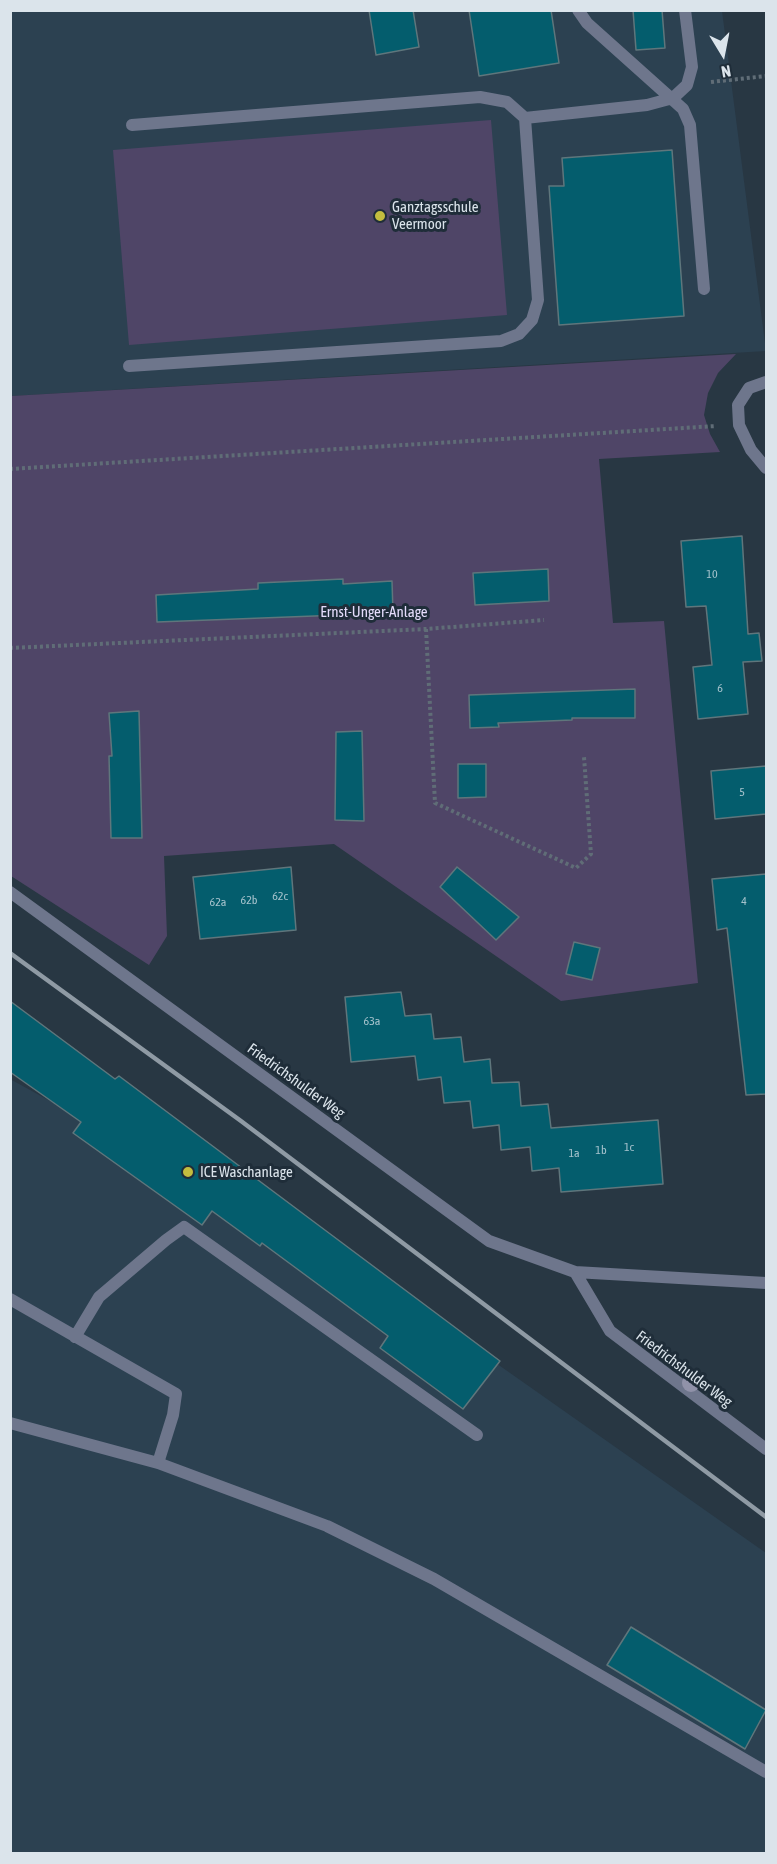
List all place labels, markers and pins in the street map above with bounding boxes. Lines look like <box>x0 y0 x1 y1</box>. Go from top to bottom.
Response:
place label: Ganztagsschule Veermoor <box>392 198 479 233</box>
marker: Ganztagsschule Veermoor <box>373 209 387 223</box>
place label: ICE Waschanlage <box>200 1163 293 1181</box>
marker: ICE Waschanlage <box>181 1165 195 1179</box>

